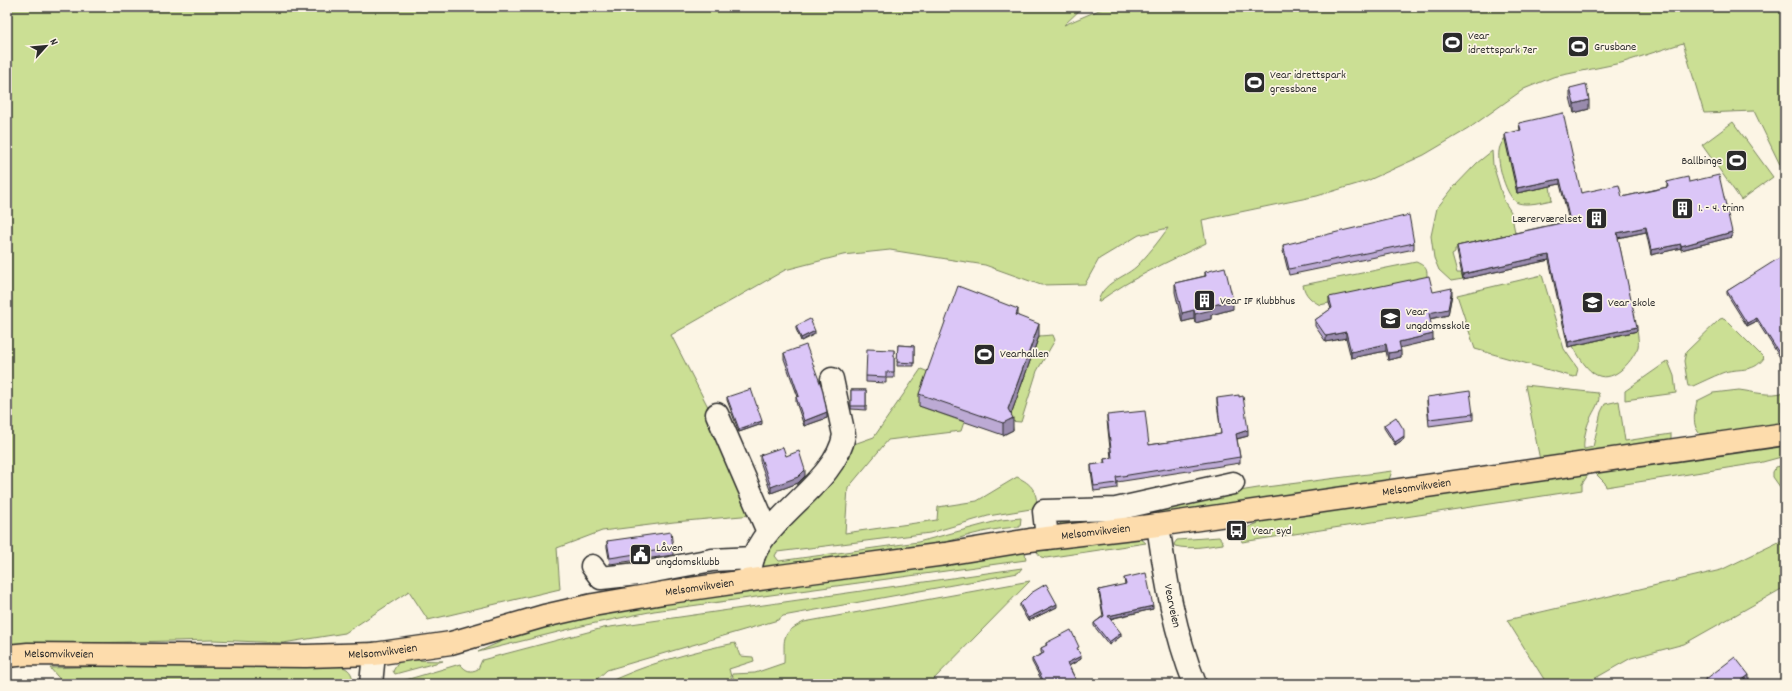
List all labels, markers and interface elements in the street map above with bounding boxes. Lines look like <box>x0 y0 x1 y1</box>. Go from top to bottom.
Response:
north arrow <box>26 26 66 66</box>
place label: Vear idrettspark 7er <box>1468 28 1538 59</box>
sports icon: Vear idrettspark 7er <box>1439 30 1465 56</box>
sports icon: Grusbane <box>1566 34 1592 60</box>
text: N <box>45 36 62 49</box>
place label: Grusbane <box>1594 39 1636 56</box>
place label: Vear idrettspark gressbane <box>1270 67 1346 98</box>
sports icon: Vear idrettspark gressbane <box>1241 69 1267 95</box>
sports icon: Ballbinge <box>1724 148 1750 174</box>
place label: Ballbinge <box>1681 153 1722 170</box>
building icon: 1. - 4. trinn <box>1670 195 1696 221</box>
place label: 1. - 4. trinn <box>1698 200 1745 217</box>
building icon: Lærerværelset <box>1584 206 1610 232</box>
place label: Lærerværelset <box>1512 211 1583 228</box>
building icon: Vear IF Klubbhus <box>1191 288 1217 314</box>
school or university icon: Vear skole <box>1580 290 1606 316</box>
place label: Vear IF Klubbhus <box>1220 293 1295 310</box>
place label: Vear skole <box>1608 295 1655 312</box>
place label: Vear ungdomsskole <box>1406 304 1470 335</box>
school or university icon: Vear ungdomsskole <box>1377 306 1403 332</box>
sports icon: Vearhallen <box>972 341 998 367</box>
place label: Vearhallen <box>1000 346 1049 363</box>
street label: Melsomvikveien <box>1381 474 1453 501</box>
bus stop icon: Vear syd <box>1223 518 1249 544</box>
street label: Melsomvikveien <box>1060 520 1132 545</box>
place label: Vear syd <box>1252 523 1291 540</box>
place label: Låven ungdomsklubb <box>656 540 720 571</box>
public building icon: Låven ungdomsklubb <box>628 542 654 568</box>
street label: Melsomvikveien <box>664 574 736 601</box>
street label: Vearveien <box>1159 583 1185 630</box>
street label: Melsomvikveien <box>348 639 419 663</box>
street label: Melsomvikveien <box>23 645 94 663</box>

